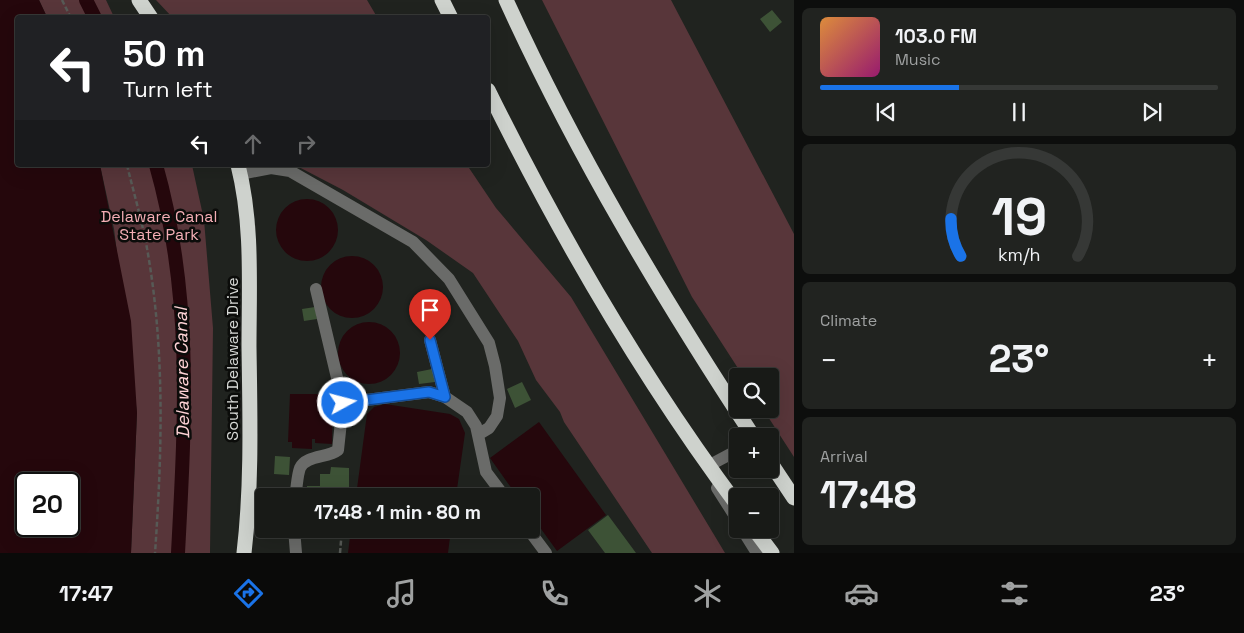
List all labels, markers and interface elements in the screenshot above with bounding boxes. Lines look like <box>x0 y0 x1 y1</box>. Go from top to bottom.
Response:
text: 103.0 FM <box>895 24 977 49</box>
text: 50 m <box>123 32 205 76</box>
icon: left <box>40 35 105 100</box>
text: Music <box>895 49 941 70</box>
text: Turn left <box>123 75 213 103</box>
icon: previous <box>872 98 900 126</box>
icon: pause <box>1005 98 1033 126</box>
icon: next <box>1138 98 1166 126</box>
icon: left <box>186 130 214 158</box>
icon: ahead <box>239 130 267 158</box>
icon: right <box>292 130 320 158</box>
text: 19 <box>991 184 1047 250</box>
park label: Delaware Canal State Park <box>101 206 217 245</box>
text: km/h <box>998 243 1040 266</box>
street label: South Delaware Drive <box>222 277 243 441</box>
pin <box>409 289 451 340</box>
icon: arrive <box>416 296 444 324</box>
water label: Delaware Canal <box>169 305 194 439</box>
text: Climate <box>820 310 877 331</box>
text: 23° <box>989 335 1049 383</box>
text: − <box>820 342 837 378</box>
text: + <box>1201 342 1218 378</box>
map controls <box>729 368 779 538</box>
button: search <box>729 368 779 418</box>
position arrow <box>316 376 368 428</box>
button: + <box>729 428 779 478</box>
text: Arrival <box>820 446 868 467</box>
text: 17:48 <box>820 471 917 519</box>
speed limit sign: 20 <box>15 472 80 537</box>
button: − <box>729 488 779 538</box>
text: 17:48 · 1 min · 80 m <box>314 500 481 525</box>
icon: directions <box>231 576 266 611</box>
icon: music <box>384 576 419 611</box>
icon: phone <box>537 576 572 611</box>
icon: climate <box>690 576 725 611</box>
icon: car <box>844 576 879 611</box>
icon: filters <box>997 576 1032 611</box>
text: 17:47 <box>59 579 113 607</box>
text: 23° <box>1150 579 1185 607</box>

